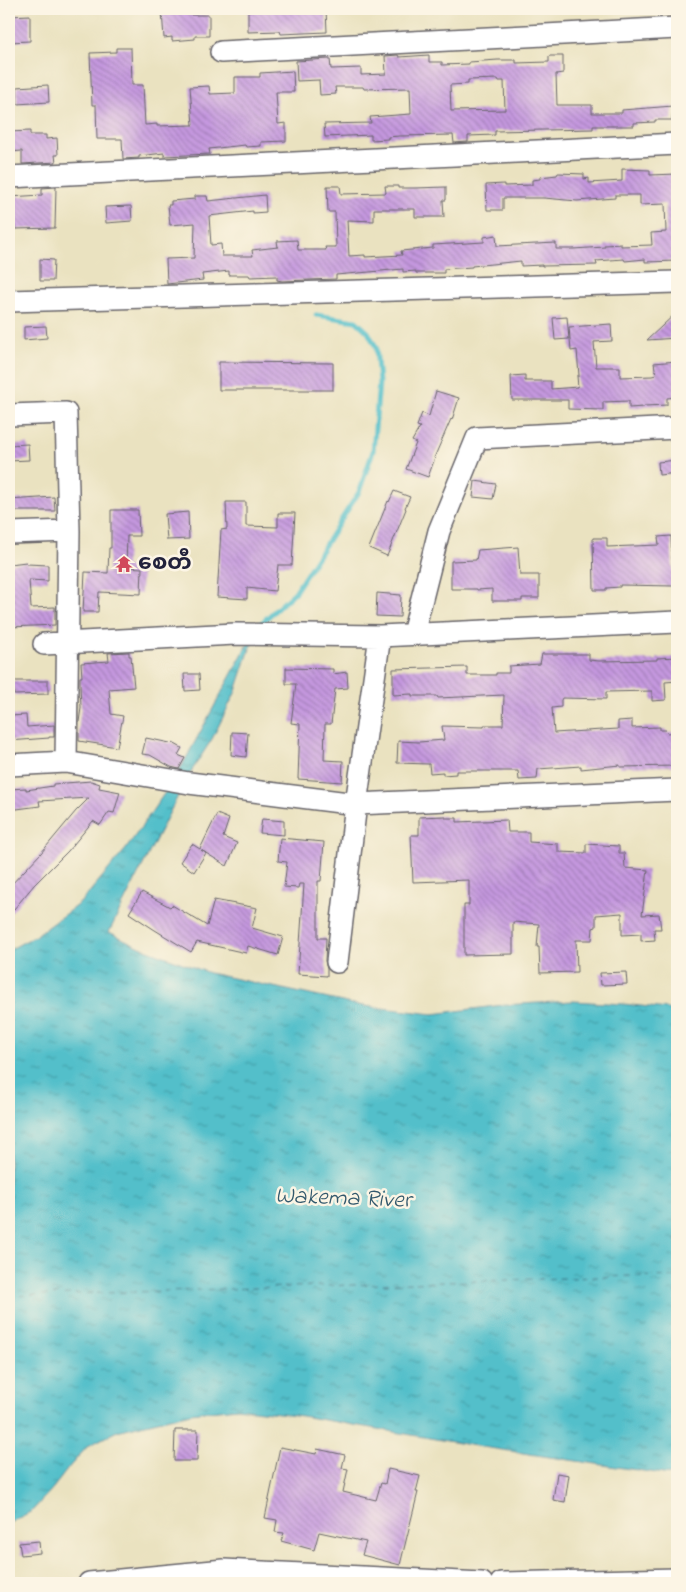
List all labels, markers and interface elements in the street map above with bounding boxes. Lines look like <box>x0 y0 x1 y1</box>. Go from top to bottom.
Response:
place label: စေတီ <box>138 548 192 580</box>
temple icon: စေတီ <box>114 554 134 574</box>
water label: Wakema River <box>274 1179 414 1219</box>

